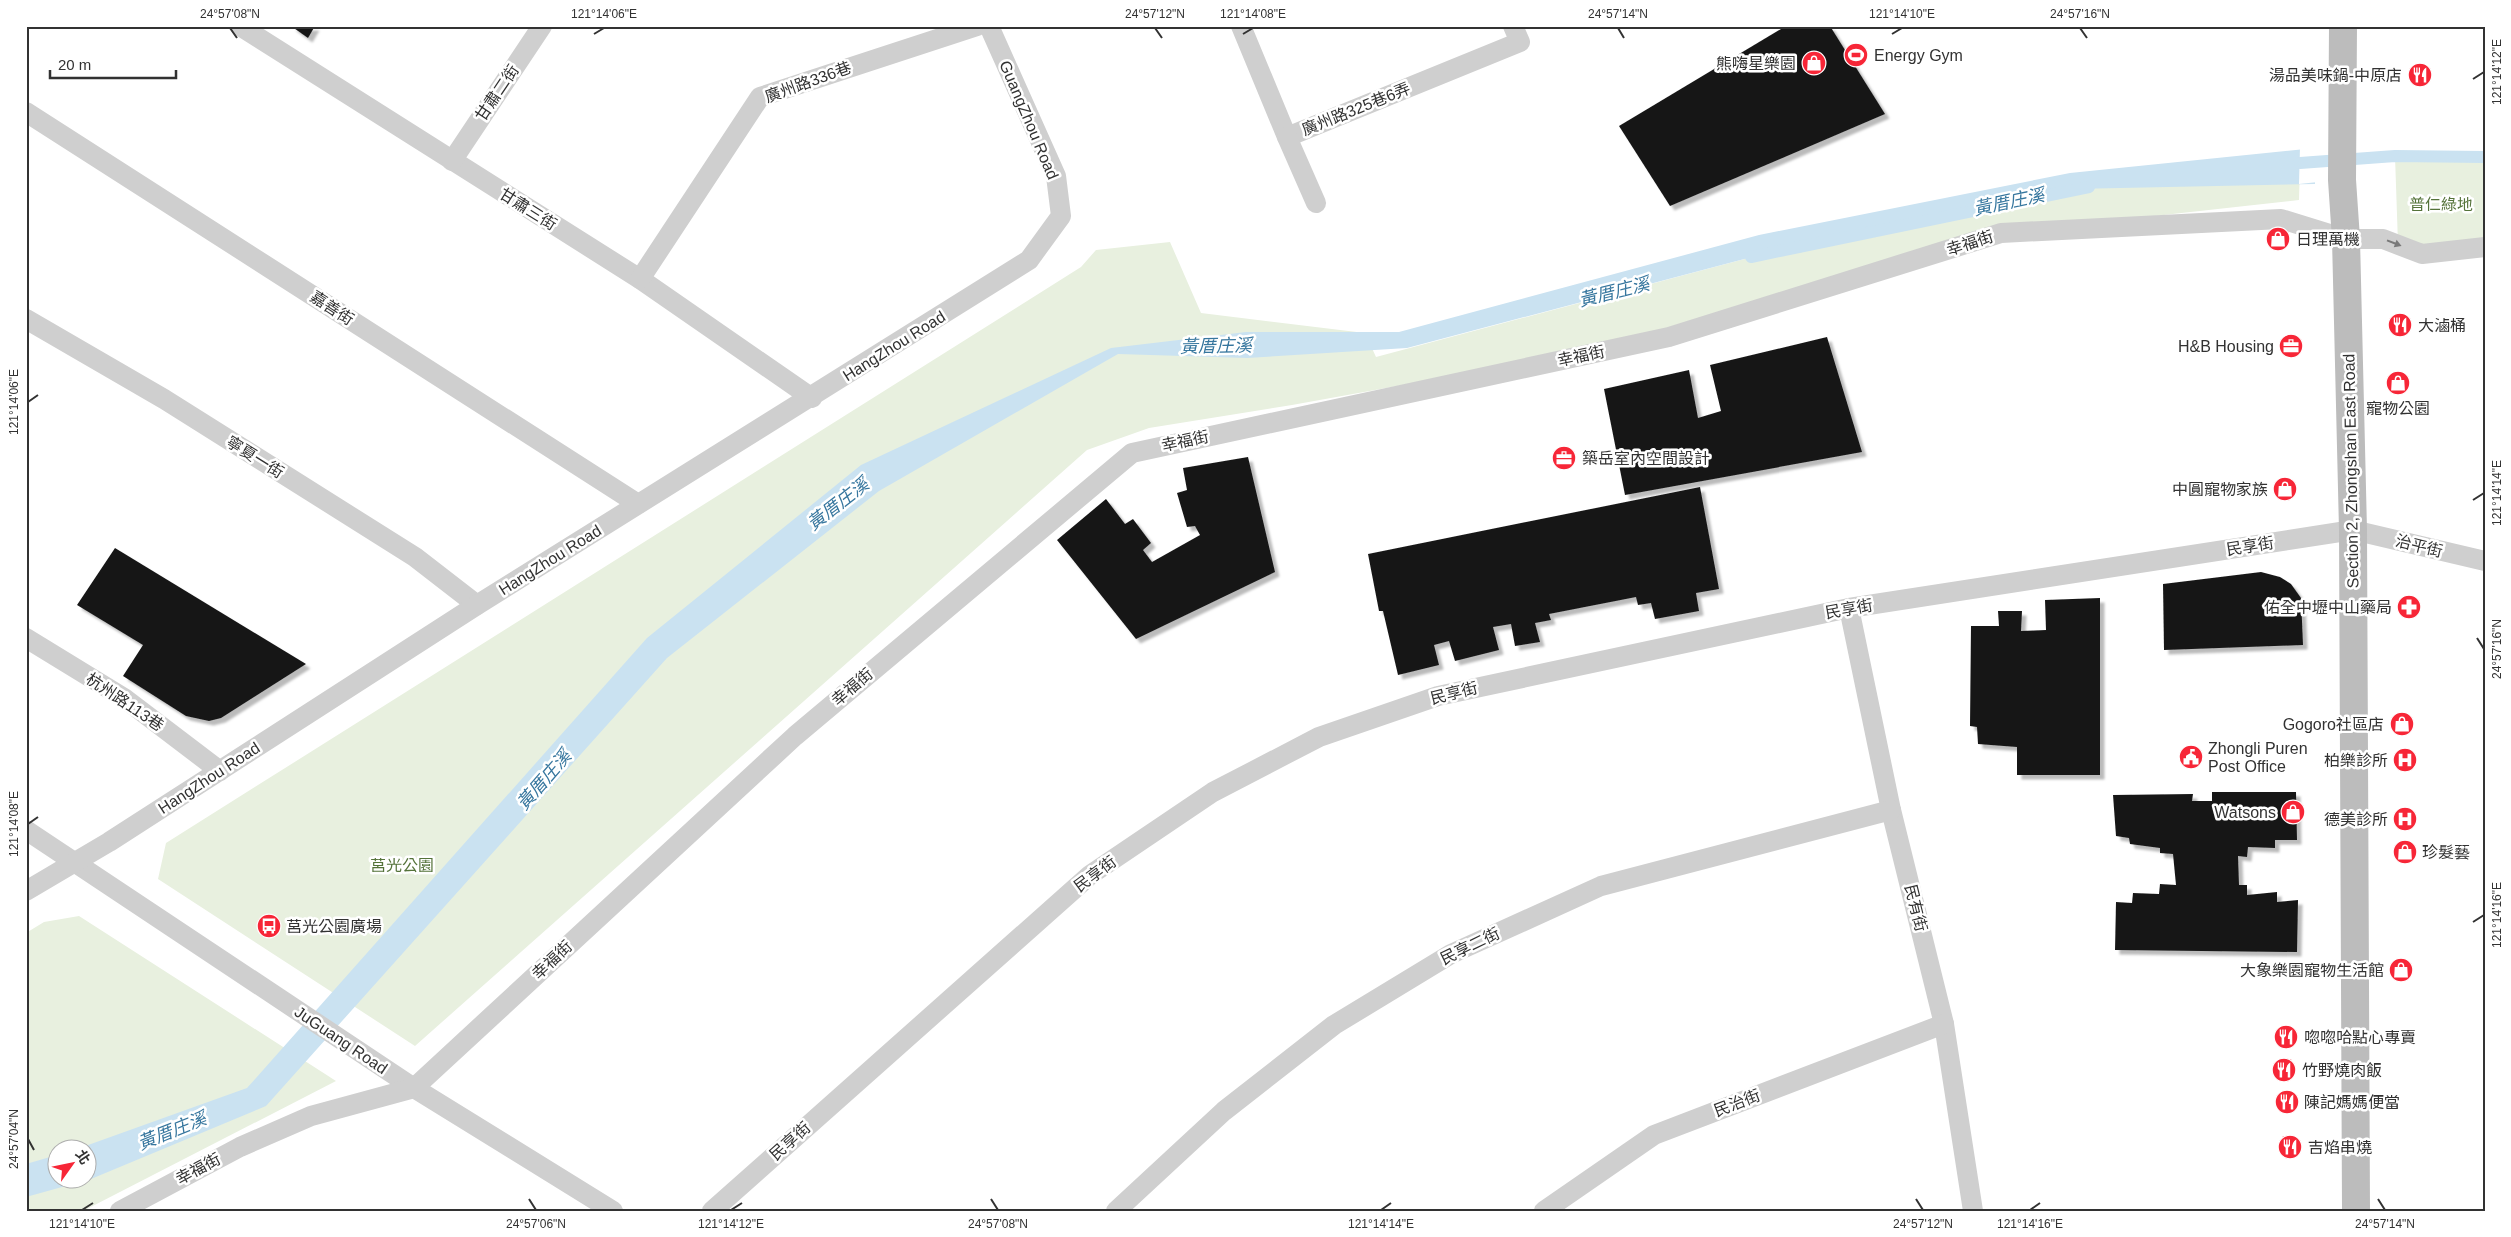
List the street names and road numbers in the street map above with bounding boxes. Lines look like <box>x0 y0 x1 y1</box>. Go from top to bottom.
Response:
street label: GuangZhou Road <box>996 58 1062 182</box>
street label: 廣州路336巷 <box>762 59 854 105</box>
street label: 甘肅二街 <box>472 62 522 124</box>
street label: 廣州路325巷6弄 <box>1299 79 1413 139</box>
street label: 甘肅三街 <box>496 185 560 233</box>
street label: 幸福街 <box>1945 227 1995 259</box>
street label: 嘉善街 <box>307 288 357 328</box>
street label: HangZhou Road <box>840 308 948 384</box>
street label: 幸福街 <box>1556 343 1606 369</box>
street label: Section 2, Zhongshan East Road <box>2340 353 2362 589</box>
street label: 幸福街 <box>1160 428 1210 454</box>
street label: 寧夏一街 <box>223 433 287 481</box>
street label: HangZhou Road <box>496 522 604 598</box>
street label: 治平街 <box>2394 532 2444 560</box>
street label: 民享街 <box>2225 534 2275 558</box>
street label: 民享街 <box>1824 596 1874 622</box>
street label: 幸福街 <box>828 665 876 709</box>
street label: 杭州路113巷 <box>83 670 167 734</box>
street label: 民享街 <box>1429 679 1479 707</box>
street label: HangZhou Road <box>155 739 263 817</box>
street label: 民享街 <box>1071 853 1119 895</box>
street label: 民有街 <box>1902 883 1930 933</box>
street label: 民享二街 <box>1438 924 1502 968</box>
street label: 幸福街 <box>529 937 575 983</box>
street label: JuGuang Road <box>292 1003 390 1077</box>
street label: 民治街 <box>1712 1086 1762 1120</box>
street label: 民享街 <box>766 1119 814 1163</box>
street label: 幸福街 <box>173 1150 223 1188</box>

